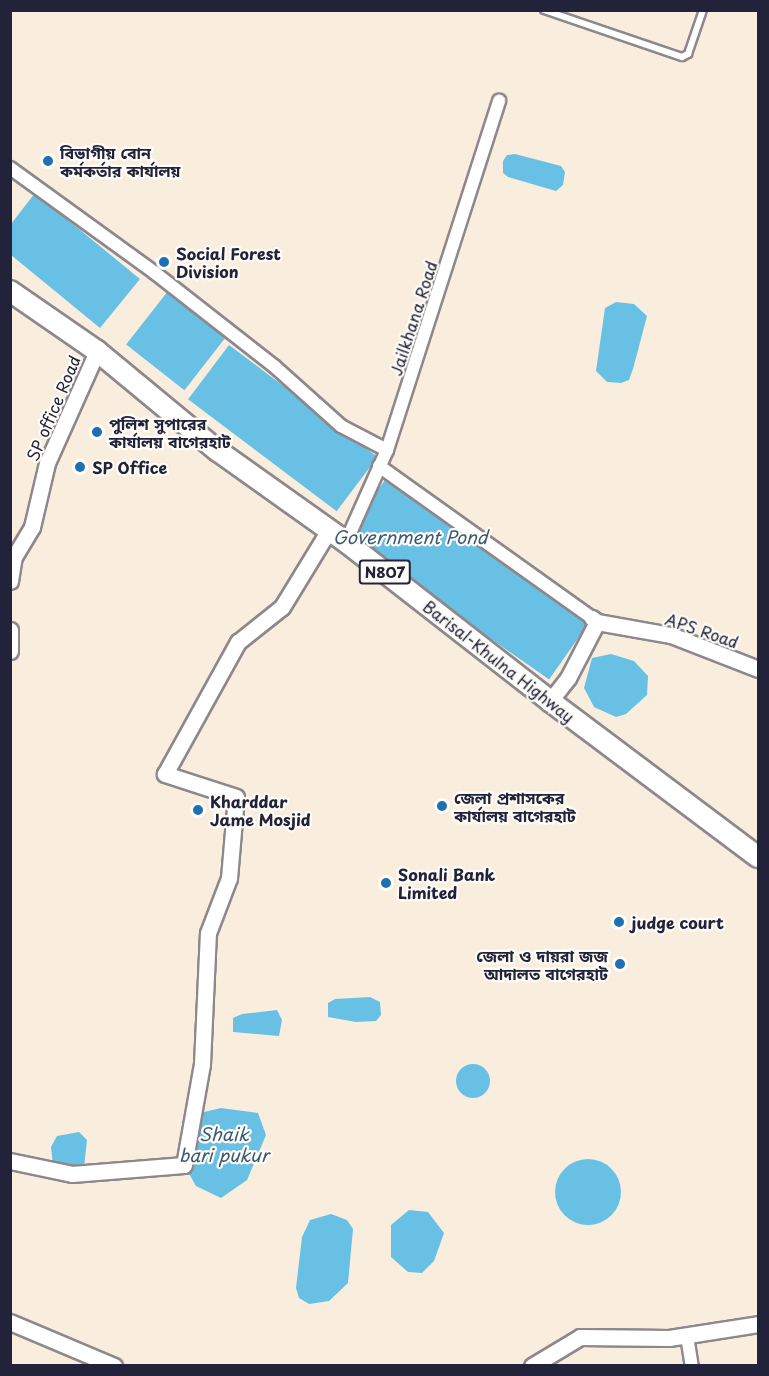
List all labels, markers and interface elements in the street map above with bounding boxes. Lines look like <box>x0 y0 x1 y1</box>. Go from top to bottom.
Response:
place label: বিভাগীয় বোন কর্মকর্তার কার্যালয় <box>60 142 180 180</box>
marker: বিভাগীয় বোন কর্মকর্তার কার্যালয় <box>41 154 55 168</box>
place label: Social Forest Division <box>176 243 282 281</box>
marker: Social Forest Division <box>157 255 171 269</box>
street label: Jailkhana Road <box>385 258 441 378</box>
street label: SP office Road <box>22 353 84 463</box>
place label: পুলিশ সুপারের কার্যালয় বাগেরহাট <box>109 413 231 451</box>
marker: পুলিশ সুপারের কার্যালয় বাগেরহাট <box>90 425 104 439</box>
place label: SP Office <box>92 457 167 477</box>
marker: SP Office <box>73 460 87 474</box>
water label: Government Pond <box>332 526 488 548</box>
road number: N807 <box>358 560 412 584</box>
street label: Barisal-Khulna Highway <box>419 596 579 726</box>
street label: APS Road <box>663 609 741 651</box>
place label: জেলা প্রশাসকের কার্যালয় বাগেরহাট <box>454 787 576 825</box>
place label: Kharddar Jame Mosjid <box>210 791 311 829</box>
marker: জেলা প্রশাসকের কার্যালয় বাগেরহাট <box>435 799 449 813</box>
marker: Kharddar Jame Mosjid <box>191 803 205 817</box>
place label: Sonali Bank Limited <box>398 864 496 902</box>
marker: Sonali Bank Limited <box>379 876 393 890</box>
place label: judge court <box>631 912 724 932</box>
marker: judge court <box>612 915 626 929</box>
place label: জেলা ও দায়রা জজ আদালত বাগেরহাট <box>476 945 608 983</box>
marker: জেলা ও দায়রা জজ আদালত বাগেরহাট <box>613 957 627 971</box>
water label: Shaik bari pukur <box>179 1124 269 1166</box>

